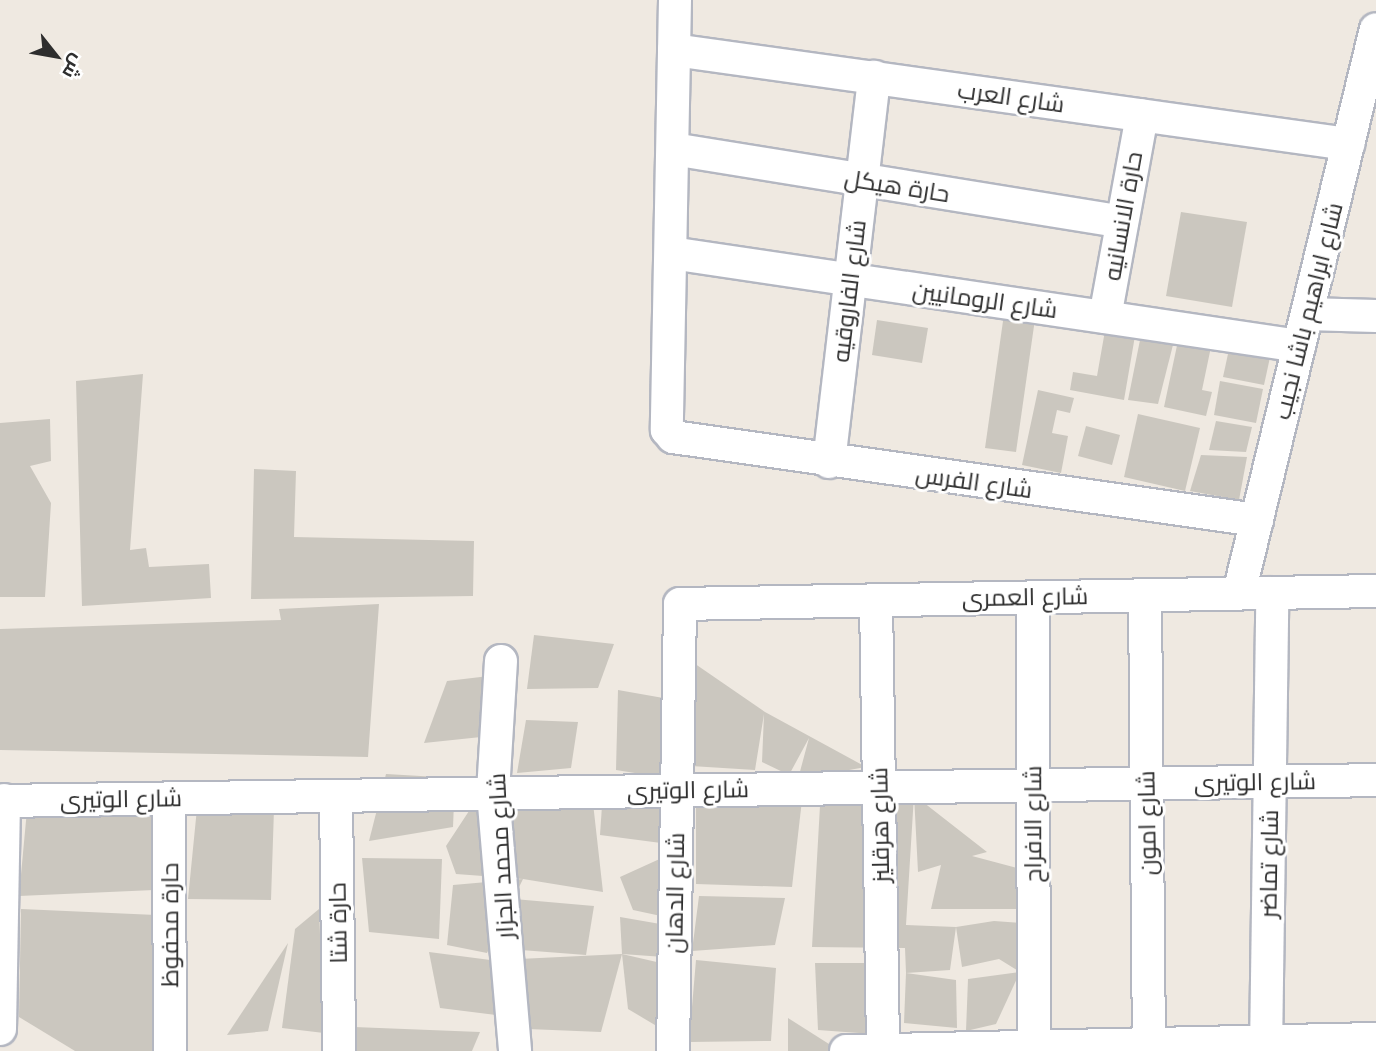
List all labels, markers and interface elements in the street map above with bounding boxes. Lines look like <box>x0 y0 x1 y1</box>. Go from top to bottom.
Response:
north arrow <box>21 21 91 91</box>
text: ش <box>57 50 91 83</box>
street label: شارع العرب <box>956 75 1066 119</box>
street label: حارة الانسانيه <box>1097 149 1149 283</box>
street label: حارة هيكل <box>842 163 952 209</box>
street label: شارع ابراهيم باشا نجيب <box>1267 200 1349 422</box>
street label: شارع الفاروقيه <box>826 218 872 364</box>
street label: شارع الرومانيين <box>911 276 1059 324</box>
street label: شارع الفرس <box>914 460 1034 504</box>
street label: شارع العمرى <box>962 582 1088 612</box>
street label: شارع الافراح <box>1019 765 1047 883</box>
street label: شارع هرقليز <box>865 767 895 883</box>
street label: شارع الوتيرى <box>1194 767 1316 797</box>
street label: شارع امون <box>1132 770 1162 876</box>
street label: شارع محمد الجزار <box>482 772 520 940</box>
street label: شارع الوتيرى <box>627 775 749 805</box>
street label: شارع الوتيرى <box>60 784 182 814</box>
street label: شارع تماضر <box>1254 809 1284 919</box>
street label: شارع الدهان <box>660 832 690 954</box>
street label: حارة محفوظ <box>156 863 184 987</box>
street label: حارة شتا <box>323 882 353 964</box>

